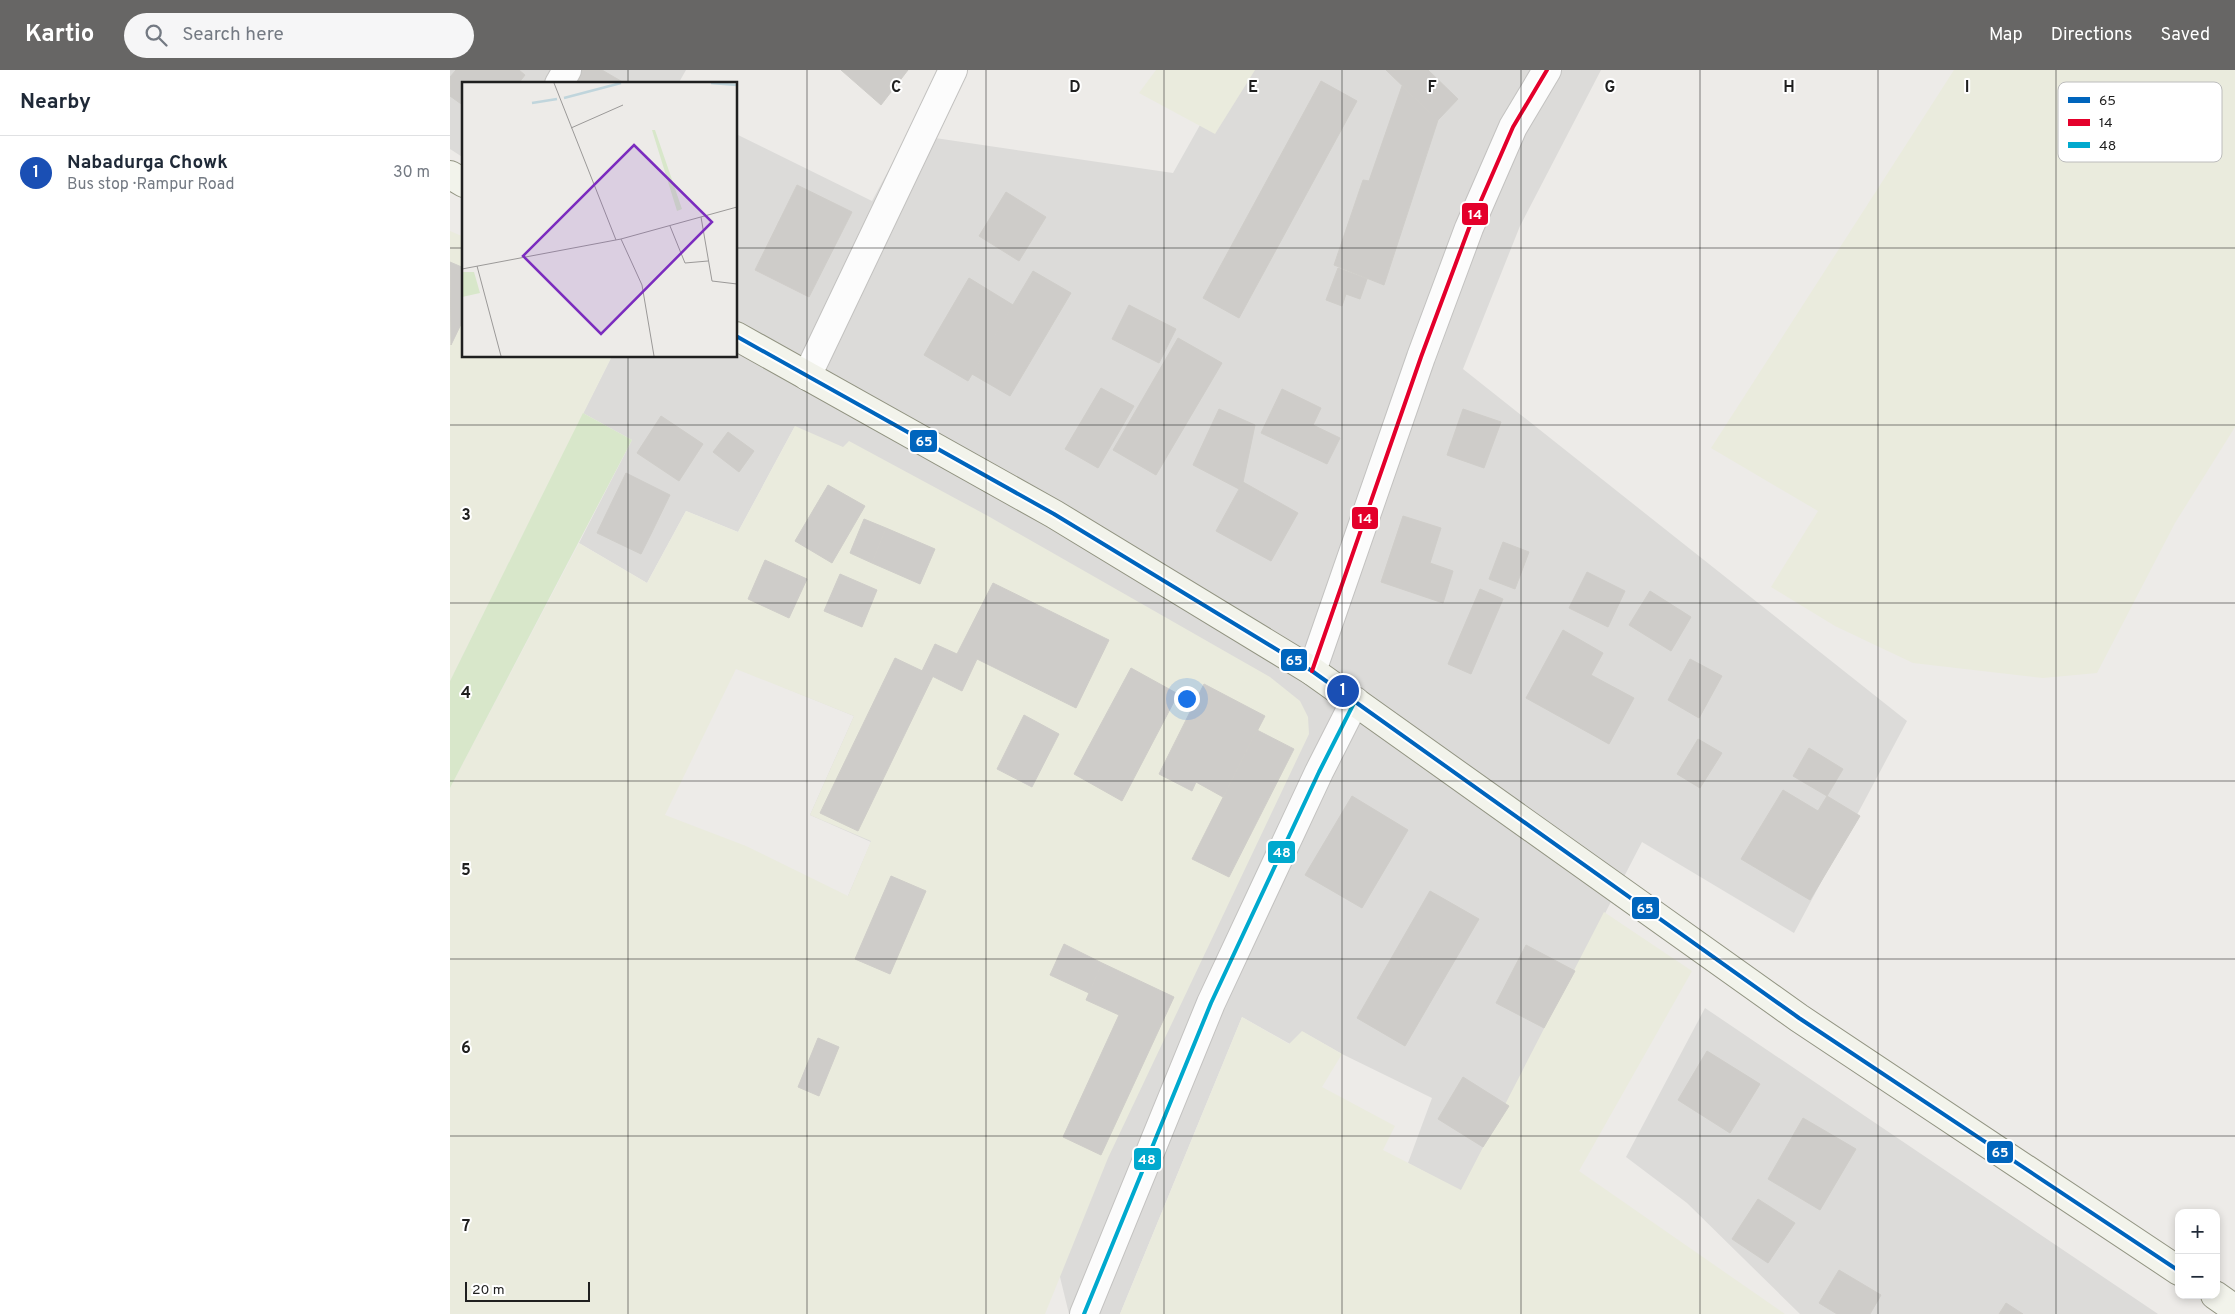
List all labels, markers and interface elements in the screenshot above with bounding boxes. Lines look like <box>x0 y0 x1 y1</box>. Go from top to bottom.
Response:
search box <box>124 13 474 58</box>
text: Kartio <box>25 20 94 50</box>
icon: search <box>142 21 170 49</box>
text: Search here <box>182 23 284 47</box>
text: Map <box>1989 24 2023 47</box>
text: Directions <box>2051 24 2133 47</box>
text: Saved <box>2161 24 2210 47</box>
text: C <box>891 78 901 98</box>
text: D <box>1069 78 1081 98</box>
text: E <box>1248 78 1258 98</box>
text: F <box>1427 78 1437 98</box>
text: G <box>1605 78 1615 98</box>
text: H <box>1783 78 1795 98</box>
text: I <box>1965 78 1969 98</box>
inset map <box>462 82 738 358</box>
legend <box>2058 82 2222 162</box>
text: Nearby <box>20 89 91 116</box>
text: 65 <box>2099 93 2116 110</box>
text: 14 <box>2099 115 2113 132</box>
text: 48 <box>2099 138 2116 155</box>
text: Nabadurga Chowk <box>67 151 228 175</box>
text: 1 <box>33 163 39 183</box>
text: 30 m <box>393 163 430 183</box>
text: Bus stop · Rampur Road <box>67 175 234 195</box>
line badge: 14 <box>1461 202 1489 226</box>
text: 14 <box>1468 207 1482 224</box>
line badge: 65 <box>909 429 938 453</box>
text: 65 <box>915 434 933 451</box>
text: 3 <box>461 506 471 526</box>
line badge: 14 <box>1351 506 1379 530</box>
text: 14 <box>1358 511 1372 528</box>
line badge: 65 <box>1280 648 1308 672</box>
text: 65 <box>1285 653 1303 670</box>
pin: 1 <box>1327 672 1359 710</box>
text: 4 <box>461 684 471 704</box>
your location <box>1174 686 1200 712</box>
line badge: 48 <box>1267 840 1296 864</box>
text: 48 <box>1273 845 1291 862</box>
text: 5 <box>461 861 471 881</box>
line badge: 65 <box>1631 896 1660 920</box>
text: 65 <box>1636 901 1654 918</box>
text: 6 <box>461 1039 471 1059</box>
line badge: 65 <box>1986 1140 2014 1164</box>
text: 65 <box>1991 1145 2009 1162</box>
line badge: 48 <box>1133 1147 1162 1171</box>
text: 48 <box>1138 1152 1156 1169</box>
map controls <box>2175 1209 2220 1299</box>
button: + <box>2175 1209 2220 1254</box>
text: 7 <box>462 1217 470 1237</box>
button: − <box>2175 1254 2220 1299</box>
scale bar <box>465 1279 590 1302</box>
text: 20 m <box>472 1282 505 1299</box>

